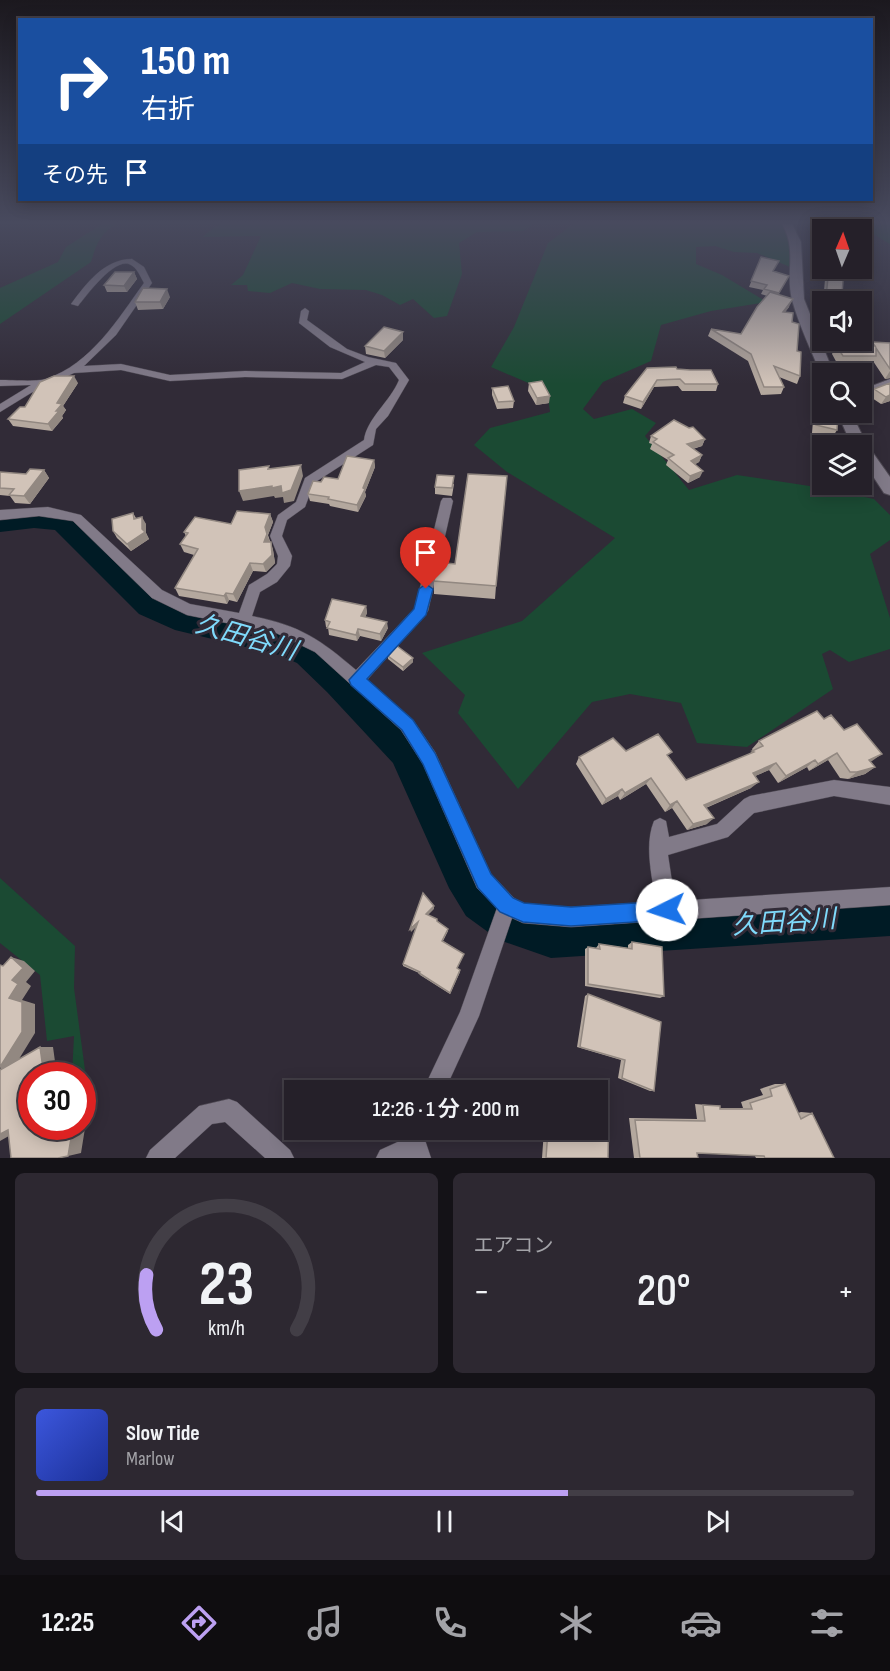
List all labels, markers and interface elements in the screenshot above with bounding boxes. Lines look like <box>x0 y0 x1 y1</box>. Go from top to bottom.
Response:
text: 150 m <box>141 36 230 87</box>
icon: right <box>42 42 120 120</box>
text: 右折 <box>141 94 195 126</box>
icon: arrive <box>120 156 153 189</box>
text: その先 <box>42 162 108 189</box>
north arrow <box>812 219 872 279</box>
map controls <box>812 219 872 495</box>
button: sound <box>812 291 872 351</box>
button: search <box>812 363 872 423</box>
button: layers <box>812 435 872 495</box>
pin <box>400 527 451 589</box>
icon: arrive <box>409 536 442 569</box>
water label: 久田谷川 <box>192 609 303 668</box>
position arrow <box>635 878 699 942</box>
water label: 久田谷川 <box>731 904 840 942</box>
speed limit sign: 30 <box>18 1062 96 1140</box>
text: 12:26 · 1 分 · 200 m <box>373 1096 519 1123</box>
text: エアコン <box>474 1234 554 1258</box>
text: 23 <box>199 1248 254 1323</box>
text: 20° <box>637 1264 691 1319</box>
text: − <box>474 1272 490 1312</box>
text: + <box>838 1272 854 1312</box>
text: km/h <box>208 1316 245 1341</box>
text: Slow Tide <box>126 1420 200 1447</box>
text: Marlow <box>126 1447 174 1471</box>
icon: previous <box>156 1505 189 1538</box>
icon: pause <box>428 1505 461 1538</box>
icon: next <box>701 1505 734 1538</box>
icon: directions <box>178 1602 220 1644</box>
icon: music <box>304 1602 346 1644</box>
icon: phone <box>429 1602 471 1644</box>
icon: climate <box>555 1602 597 1644</box>
icon: car <box>680 1602 722 1644</box>
icon: filters <box>806 1602 848 1644</box>
text: 12:25 <box>42 1607 94 1639</box>

